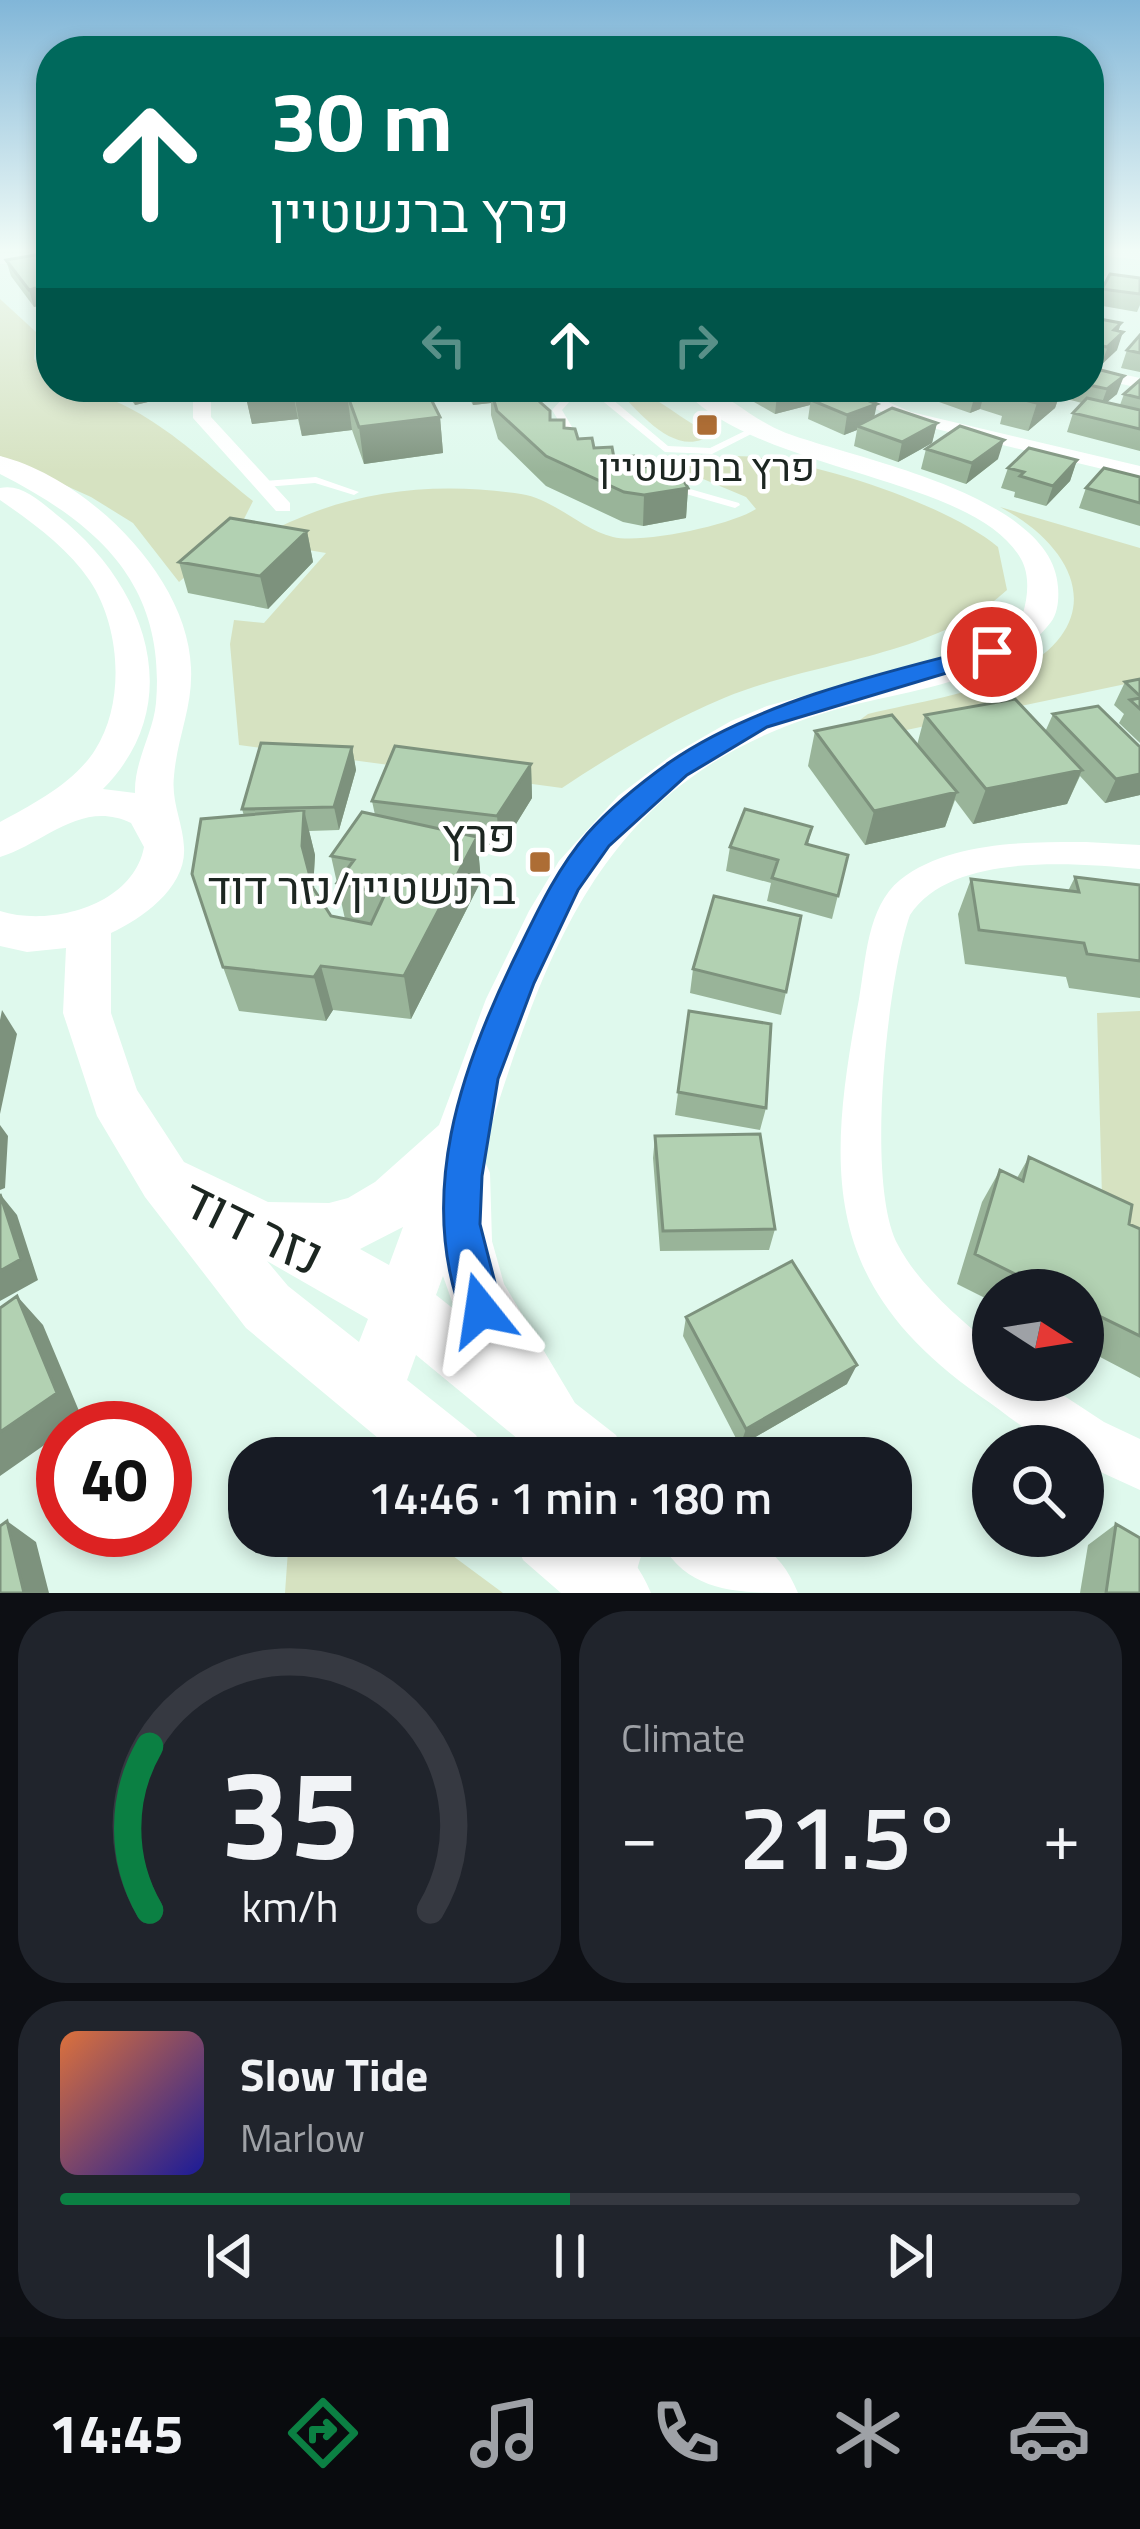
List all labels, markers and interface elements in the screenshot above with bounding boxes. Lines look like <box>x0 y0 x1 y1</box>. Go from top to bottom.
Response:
text: 30 m <box>270 56 453 184</box>
icon: ahead <box>72 84 228 240</box>
text: פרץ ברנשטיין <box>270 171 570 253</box>
icon: left <box>411 312 477 378</box>
icon: ahead <box>537 312 603 378</box>
icon: right <box>663 312 729 378</box>
marker: פרץ ברנשטיין <box>694 412 720 438</box>
place label: פרץ ברנשטיין <box>599 437 815 496</box>
pin <box>941 601 1043 703</box>
icon: arrive <box>959 619 1025 685</box>
place label: פרץ ברנשטיין/נזר דוד <box>207 801 516 921</box>
marker: פרץ ברנשטיין/נזר דוד <box>527 849 553 875</box>
street label: נזר דוד <box>168 1157 338 1296</box>
position arrow <box>418 1247 544 1373</box>
north arrow <box>972 1269 1104 1401</box>
map controls <box>972 1269 1104 1557</box>
speed limit sign: 40 <box>36 1401 192 1557</box>
button: search <box>972 1425 1104 1557</box>
text: 14:46 · 1 min · 180 m <box>368 1463 772 1531</box>
text: Climate <box>621 1708 745 1767</box>
text: 35 <box>220 1718 359 1907</box>
text: 21.5° <box>739 1767 962 1904</box>
text: − <box>621 1785 658 1886</box>
text: + <box>1043 1785 1080 1886</box>
text: km/h <box>241 1873 338 1939</box>
text: Slow Tide <box>240 2040 428 2108</box>
text: Marlow <box>240 2108 365 2167</box>
icon: previous <box>197 2223 263 2289</box>
icon: pause <box>537 2223 603 2289</box>
icon: next <box>877 2223 943 2289</box>
icon: directions <box>281 2391 365 2475</box>
icon: music <box>463 2391 547 2475</box>
icon: phone <box>644 2391 728 2475</box>
icon: climate <box>826 2391 910 2475</box>
icon: car <box>1007 2391 1091 2475</box>
text: 14:45 <box>49 2392 184 2474</box>

